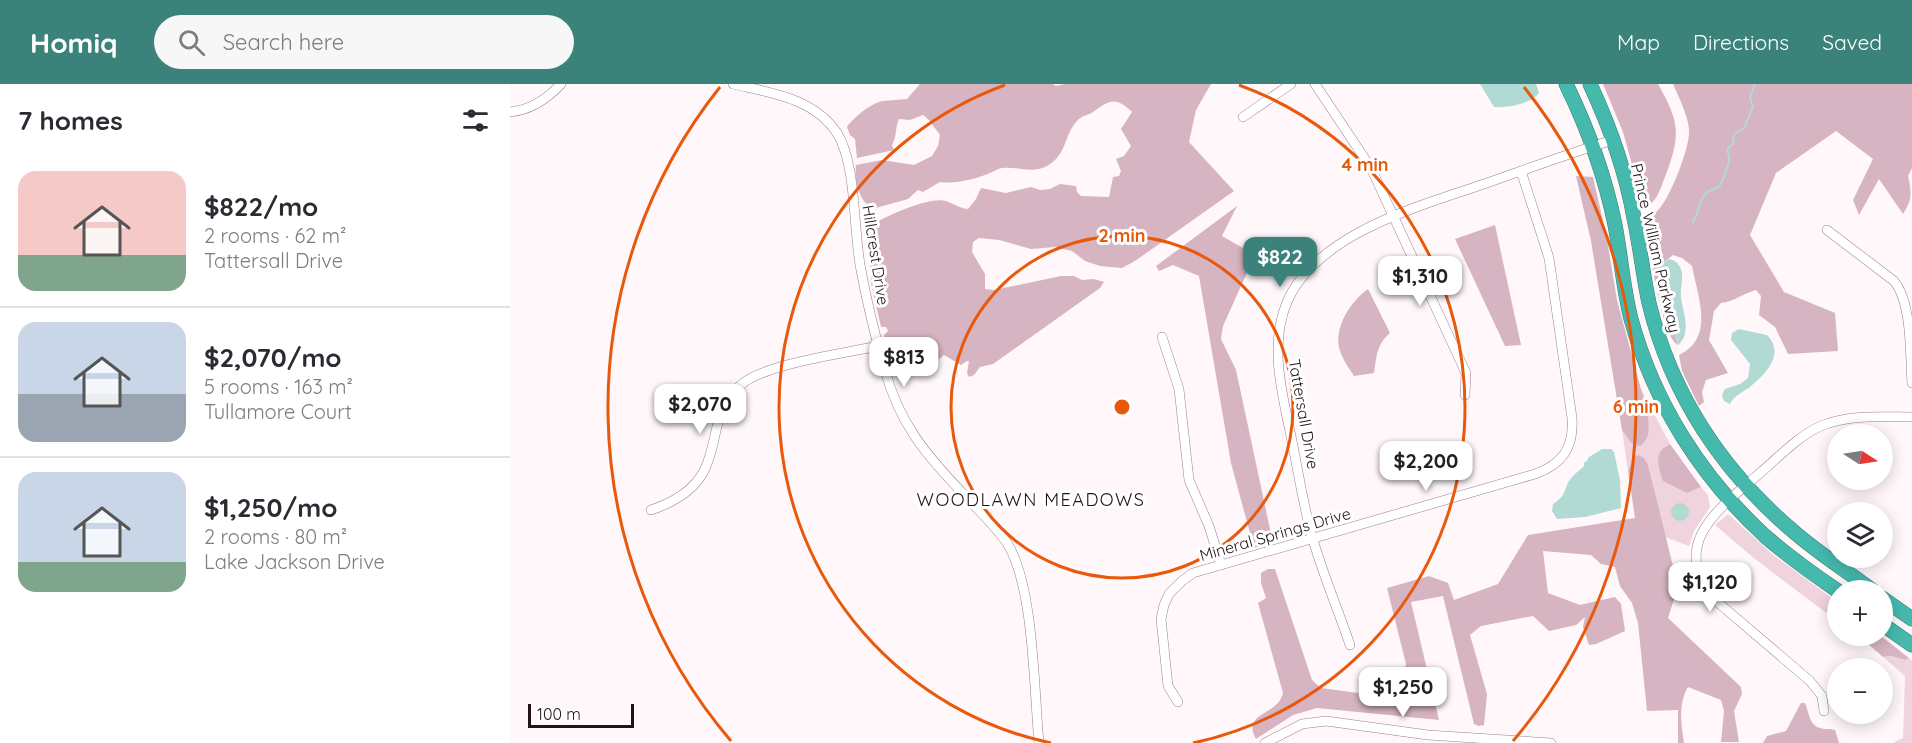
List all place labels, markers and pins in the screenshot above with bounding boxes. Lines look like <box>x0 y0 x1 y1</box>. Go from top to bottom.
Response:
pin: $822 <box>1244 237 1316 288</box>
pin: $1,310 <box>1371 256 1469 307</box>
pin: $813 <box>868 337 940 388</box>
pin: $2,070 <box>651 384 749 435</box>
centre of rings <box>1112 397 1132 417</box>
pin: $2,200 <box>1377 441 1475 492</box>
pin: $1,120 <box>1661 562 1759 613</box>
pin: $1,250 <box>1354 667 1452 718</box>

